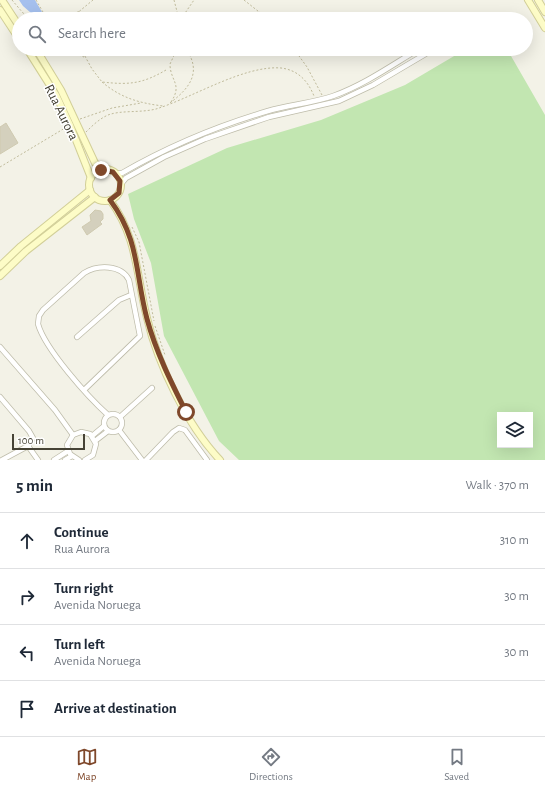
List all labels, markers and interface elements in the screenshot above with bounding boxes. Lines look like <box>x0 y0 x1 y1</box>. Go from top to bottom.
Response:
search box <box>12 12 533 56</box>
icon: search <box>26 23 48 45</box>
text: Search here <box>58 26 126 41</box>
street label: Rua Aurora <box>42 82 81 143</box>
route end <box>92 161 110 179</box>
route start <box>177 403 195 421</box>
map controls <box>497 412 533 448</box>
button: layers <box>497 412 533 448</box>
scale bar <box>12 432 85 451</box>
text: 100 m <box>18 435 44 446</box>
text: 5 min <box>16 477 53 494</box>
text: Walk · 370 m <box>465 479 529 492</box>
text: Continue <box>54 525 109 540</box>
icon: ahead <box>16 530 38 552</box>
text: 310 m <box>500 534 529 547</box>
text: Rua Aurora <box>54 543 110 556</box>
text: Turn right <box>54 581 113 596</box>
icon: right <box>16 586 38 608</box>
text: 30 m <box>504 590 529 603</box>
text: Avenida Noruega <box>54 599 141 612</box>
text: Turn left <box>54 637 105 652</box>
icon: left <box>16 642 38 664</box>
text: 30 m <box>504 646 529 659</box>
text: Avenida Noruega <box>54 655 141 668</box>
icon: arrive <box>16 698 38 720</box>
text: Arrive at destination <box>54 701 177 716</box>
tab: Map <box>76 746 98 783</box>
tab: Directions <box>249 746 293 783</box>
tab: Saved <box>444 746 469 783</box>

